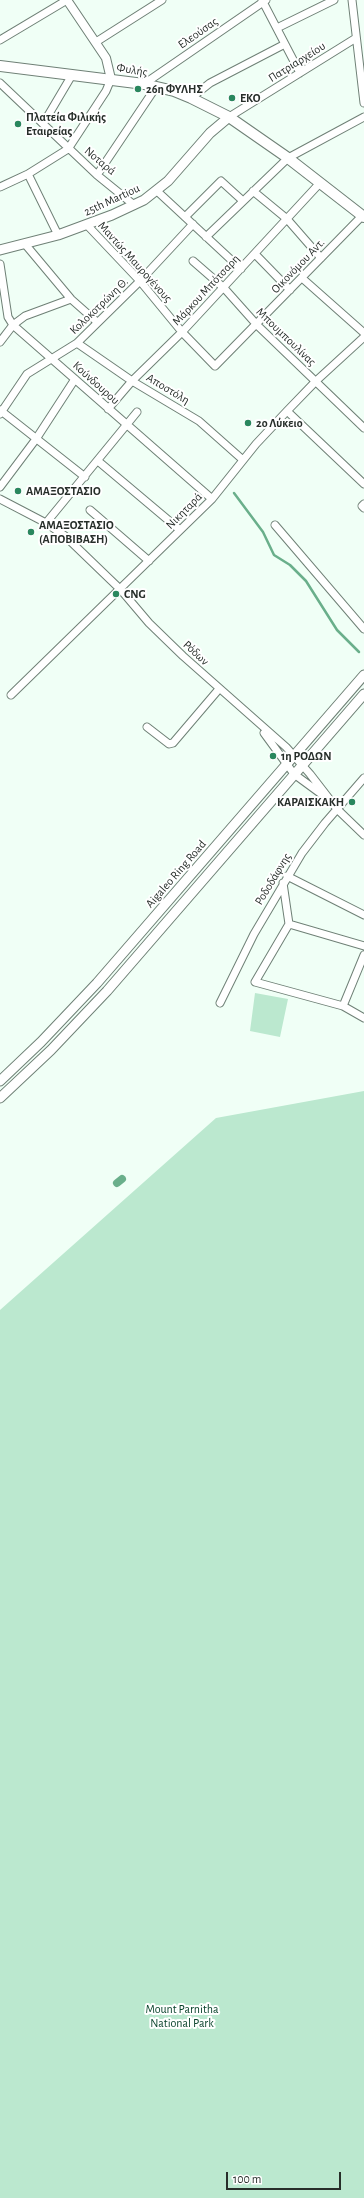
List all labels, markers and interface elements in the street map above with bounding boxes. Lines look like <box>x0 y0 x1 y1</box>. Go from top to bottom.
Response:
street label: Ελεούσας <box>175 14 221 52</box>
street label: Πατριαρχείου <box>266 39 328 85</box>
street label: Φυλής <box>116 60 148 80</box>
place label: 26η ΦΥΛΗΣ <box>146 82 203 96</box>
marker: 26η ΦΥΛΗΣ <box>133 84 143 94</box>
place label: EKO <box>240 91 261 105</box>
marker: EKO <box>227 93 237 103</box>
place label: Πλατεία Φιλικής Εταιρείας <box>26 110 106 138</box>
marker: Πλατεία Φιλικής Εταιρείας <box>13 119 23 129</box>
street label: Νοταρά <box>81 144 119 178</box>
street label: 25th Martiou <box>82 181 142 219</box>
street label: Μαντώς Μαυρογένους <box>95 219 175 305</box>
street label: Οικονόμου Αντ. <box>268 236 328 296</box>
street label: Μάρκου Μπότσαρη <box>169 252 243 328</box>
street label: Κολοκοτρώνη Θ. <box>67 275 131 337</box>
street label: Μπουμπουλίνας <box>253 305 319 369</box>
street label: Κούνδουρου <box>70 358 122 408</box>
street label: Αποστόλη <box>144 370 192 408</box>
place label: 2ο Λύκειο <box>256 416 303 430</box>
marker: 2ο Λύκειο <box>243 418 253 428</box>
place label: ΑΜΑΞΟΣΤΑΣΙΟ <box>26 484 101 498</box>
marker: ΑΜΑΞΟΣΤΑΣΙΟ <box>13 486 23 496</box>
street label: Νικηταρά <box>163 490 205 532</box>
place label: ΑΜΑΞΟΣΤΑΣΙΟ (ΑΠΟΒΙΒΑΣΗ) <box>39 518 114 546</box>
marker: ΑΜΑΞΟΣΤΑΣΙΟ (ΑΠΟΒΙΒΑΣΗ) <box>26 527 36 537</box>
place label: CNG <box>124 587 146 601</box>
marker: CNG <box>111 589 121 599</box>
street label: Ρόδων <box>180 638 212 668</box>
place label: 1η ΡΟΔΩΝ <box>281 749 332 763</box>
marker: 1η ΡΟΔΩΝ <box>268 751 278 761</box>
place label: ΚΑΡΑΙΣΚΑΚΗ <box>277 795 344 809</box>
marker: ΚΑΡΑΙΣΚΑΚΗ <box>347 797 357 807</box>
street label: Aigaleo Ring Road <box>143 837 209 911</box>
street label: Ροδοδάφνης <box>252 850 294 908</box>
park label: Mount Parnitha National Park <box>145 2002 219 2030</box>
scale bar <box>228 2164 343 2190</box>
text: 100 m <box>233 2173 261 2185</box>

